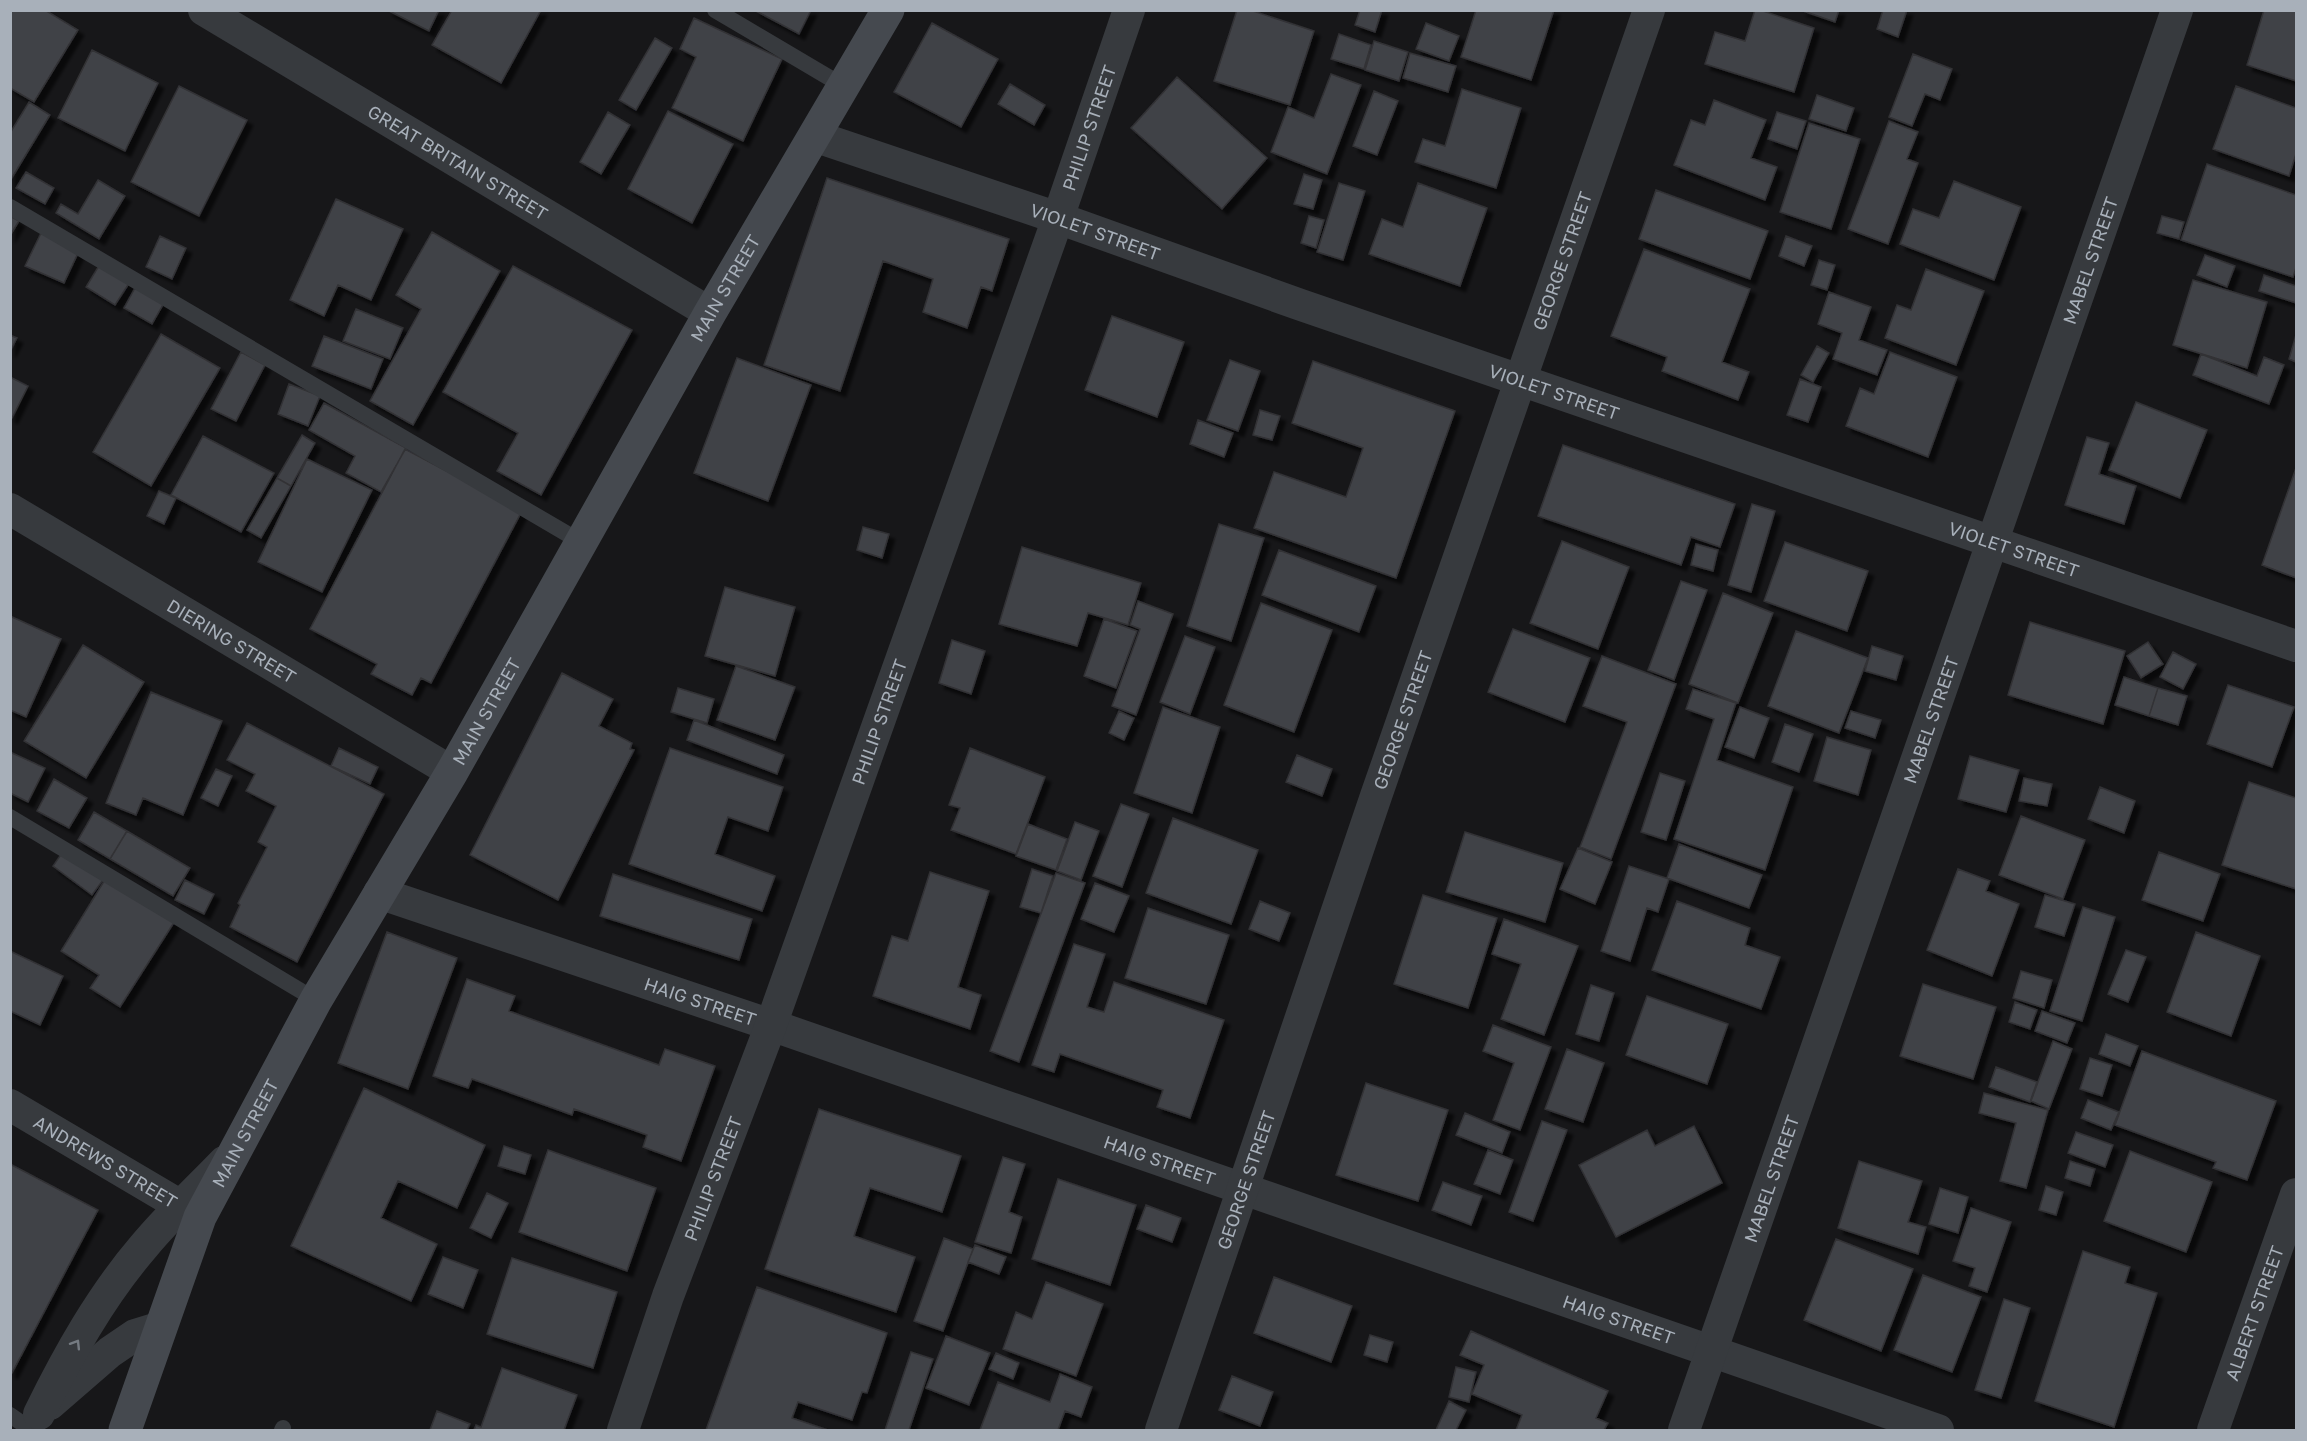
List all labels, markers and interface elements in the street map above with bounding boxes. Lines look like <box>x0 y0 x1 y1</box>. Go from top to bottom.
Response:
street label: PHILIP STREET <box>1057 62 1120 194</box>
street label: GREAT BRITAIN STREET <box>364 100 552 224</box>
street label: GEORGE STREET <box>1528 189 1596 333</box>
street label: MABEL STREET <box>2058 194 2122 327</box>
street label: VIOLET STREET <box>1027 198 1163 265</box>
street label: MAIN STREET <box>685 231 764 345</box>
street label: VIOLET STREET <box>1486 359 1622 424</box>
street label: VIOLET STREET <box>1946 517 2082 582</box>
street label: DIERING STREET <box>163 594 300 688</box>
street label: GEORGE STREET <box>1368 648 1437 792</box>
street label: MABEL STREET <box>1898 653 1963 786</box>
street label: MAIN STREET <box>447 654 525 769</box>
street label: PHILIP STREET <box>847 656 911 788</box>
street label: HAIG STREET <box>641 972 759 1030</box>
street label: MAIN STREET <box>207 1075 283 1191</box>
street label: GEORGE STREET <box>1212 1108 1280 1252</box>
street label: ANDREWS STREET <box>30 1111 181 1212</box>
street label: MABEL STREET <box>1739 1112 1804 1245</box>
street label: PHILIP STREET <box>679 1113 746 1244</box>
street label: HAIG STREET <box>1101 1130 1218 1189</box>
street label: ALBERT STREET <box>2220 1243 2288 1383</box>
street label: HAIG STREET <box>1560 1290 1678 1349</box>
one-way arrow <box>69 1340 81 1350</box>

